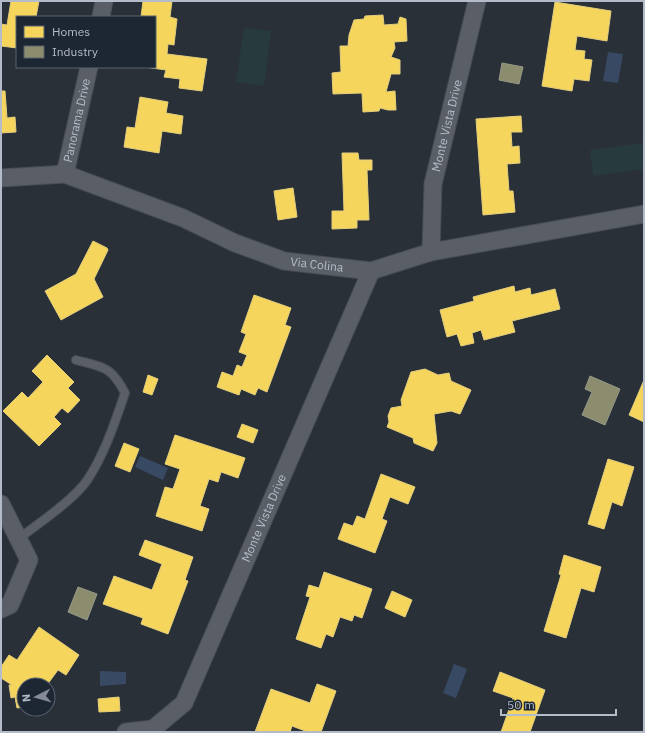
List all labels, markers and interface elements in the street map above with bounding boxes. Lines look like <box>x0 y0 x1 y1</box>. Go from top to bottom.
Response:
legend <box>16 16 156 68</box>
text: Homes <box>52 24 90 39</box>
text: Industry <box>52 44 98 59</box>
street label: Panorama Drive <box>60 76 93 164</box>
street label: Monte Vista Drive <box>428 78 465 173</box>
street label: Via Colina <box>290 254 345 275</box>
street label: Monte Vista Drive <box>238 471 289 564</box>
north arrow <box>16 677 56 717</box>
scale bar <box>501 691 616 717</box>
text: N <box>19 693 33 703</box>
text: 50 m <box>507 697 535 712</box>

